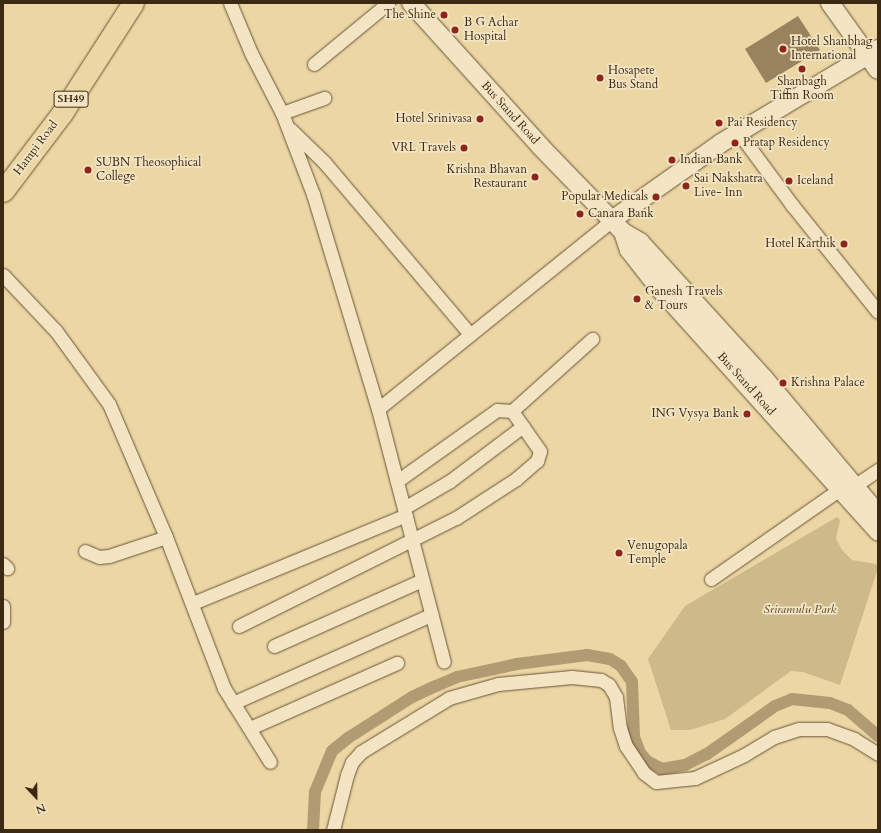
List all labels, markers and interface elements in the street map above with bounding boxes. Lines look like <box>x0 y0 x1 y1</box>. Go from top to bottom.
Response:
place label: The Shine <box>384 8 436 22</box>
marker: The Shine <box>439 10 449 20</box>
place label: B G Achar Hospital <box>464 16 518 44</box>
marker: B G Achar Hospital <box>449 24 461 36</box>
place label: Hotel Shanbhag International <box>791 35 873 63</box>
marker: Hotel Shanbhag International <box>778 44 788 54</box>
place label: Hosapete Bus Stand <box>608 64 658 92</box>
marker: Shanbagh Tiffin Room <box>797 64 807 74</box>
marker: Hosapete Bus Stand <box>595 73 605 83</box>
place label: Shanbagh Tiffin Room <box>770 75 834 103</box>
street label: Bus Stand Road <box>478 79 542 147</box>
road number: SH49 <box>53 90 89 108</box>
place label: Hotel Srinivasa <box>396 112 472 126</box>
marker: Hotel Srinivasa <box>475 114 485 124</box>
place label: Pai Residency <box>727 116 798 130</box>
street label: Hampi Road <box>11 118 61 178</box>
marker: Pai Residency <box>714 118 724 128</box>
place label: Pratap Residency <box>743 136 830 150</box>
marker: Pratap Residency <box>730 138 740 148</box>
place label: VRL Travels <box>391 141 456 155</box>
marker: VRL Travels <box>459 143 469 153</box>
place label: Indian Bank <box>680 153 742 167</box>
marker: Indian Bank <box>667 155 677 165</box>
place label: SUBN Theosophical College <box>96 156 201 184</box>
place label: Krishna Bhavan Restaurant <box>446 163 527 191</box>
marker: SUBN Theosophical College <box>83 165 93 175</box>
marker: Krishna Bhavan Restaurant <box>530 172 540 182</box>
place label: Sai Nakshatra Live- Inn <box>694 172 763 200</box>
place label: Iceland <box>797 174 833 188</box>
marker: Iceland <box>784 176 794 186</box>
marker: Sai Nakshatra Live- Inn <box>681 181 691 191</box>
place label: Popular Medicals <box>561 190 648 204</box>
marker: Popular Medicals <box>651 192 661 202</box>
place label: Canara Bank <box>588 207 654 221</box>
marker: Canara Bank <box>575 209 585 219</box>
place label: Hotel Karthik <box>765 237 836 251</box>
marker: Hotel Karthik <box>839 239 849 249</box>
place label: Ganesh Travels & Tours <box>645 285 723 313</box>
marker: Ganesh Travels & Tours <box>632 294 642 304</box>
street label: Bus Stand Road <box>714 350 778 418</box>
place label: Krishna Palace <box>791 376 865 390</box>
marker: Krishna Palace <box>778 378 788 388</box>
place label: ING Vysya Bank <box>651 407 739 421</box>
marker: ING Vysya Bank <box>742 409 752 419</box>
place label: Venugopala Temple <box>627 539 688 567</box>
marker: Venugopala Temple <box>614 548 624 558</box>
park label: Sriramulu Park <box>763 603 837 617</box>
north arrow <box>16 777 56 817</box>
text: N <box>33 800 48 817</box>

